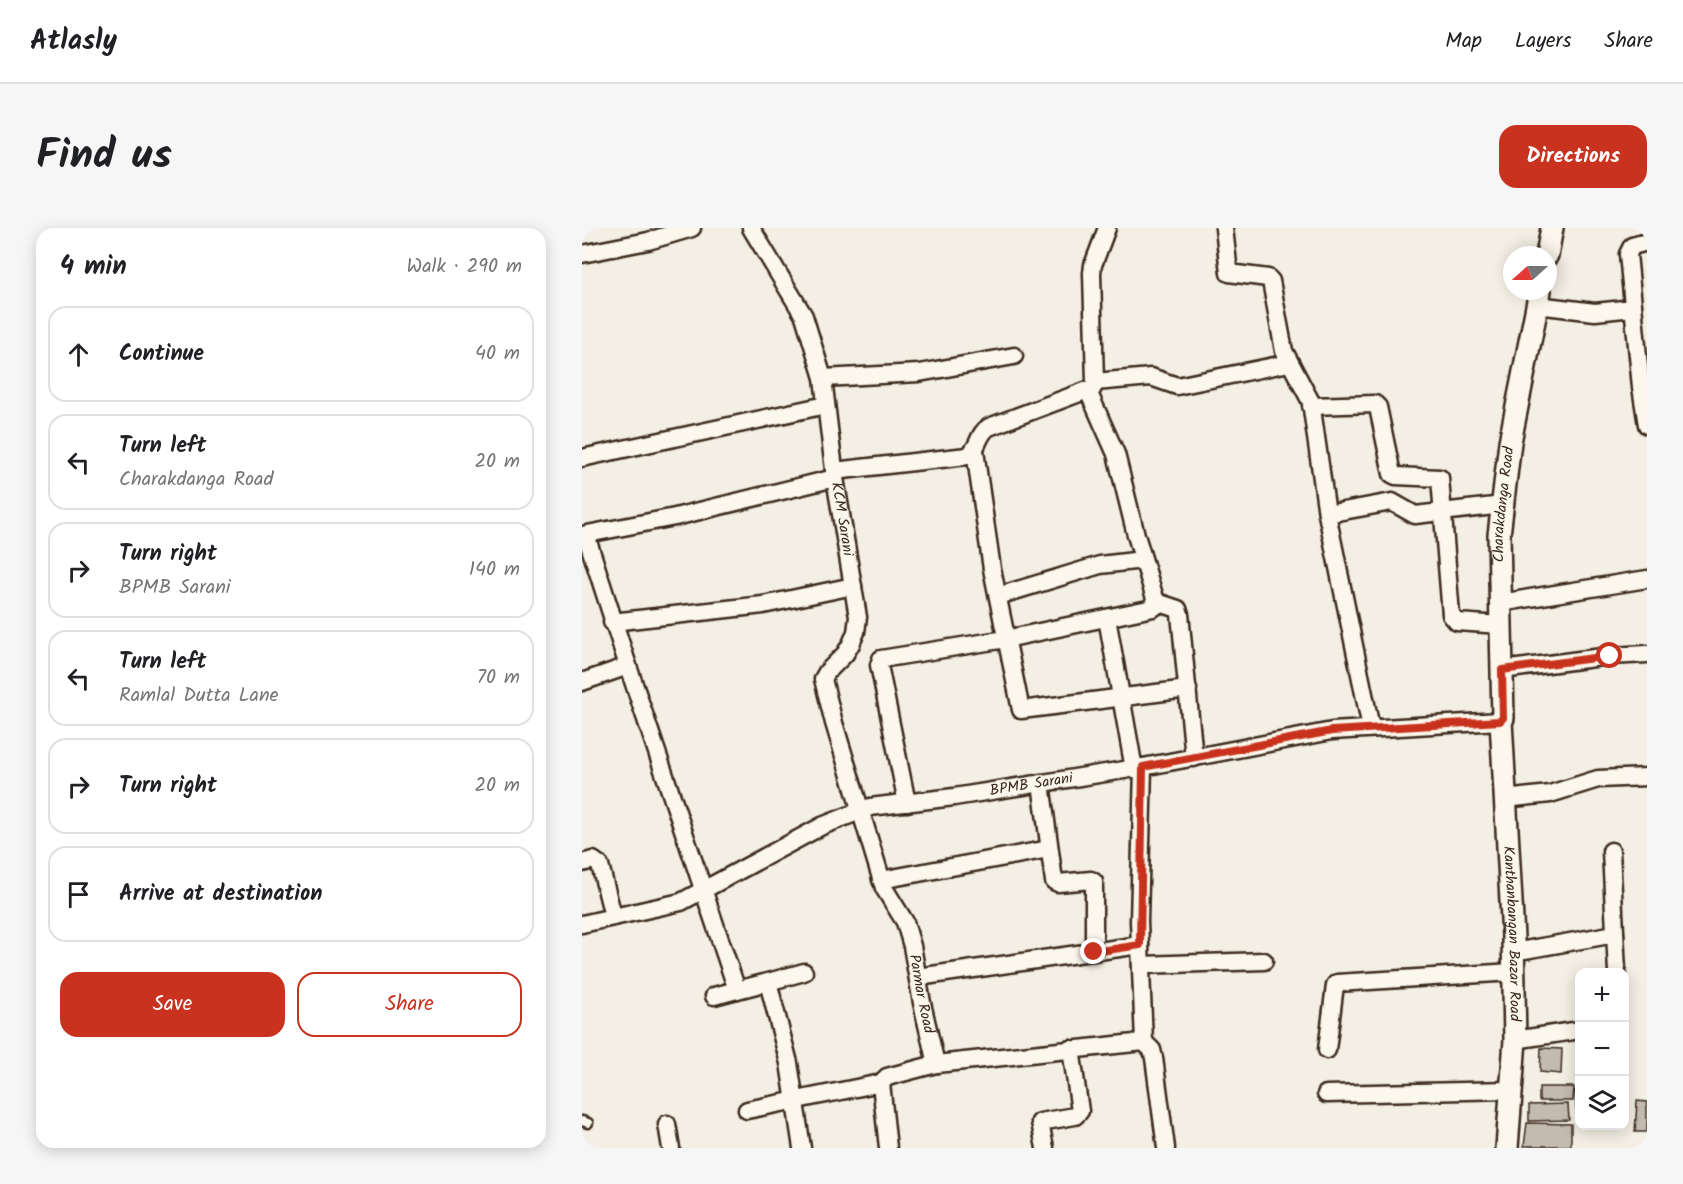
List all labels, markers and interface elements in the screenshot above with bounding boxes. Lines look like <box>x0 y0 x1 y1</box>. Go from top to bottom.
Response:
text: Atlasly <box>30 19 117 64</box>
text: Map <box>1445 25 1482 58</box>
text: Layers <box>1515 25 1571 58</box>
text: Share <box>1604 25 1653 58</box>
text: Find us <box>36 123 172 190</box>
button: Directions <box>1499 125 1647 188</box>
text: 4 min <box>60 246 127 288</box>
north arrow <box>1503 246 1557 300</box>
text: Walk · 290 m <box>407 251 522 283</box>
text: Continue <box>119 337 204 372</box>
icon: ahead <box>62 338 95 371</box>
text: 40 m <box>475 338 520 370</box>
text: Turn left <box>119 429 206 464</box>
street label: Charakdanga Road <box>1487 445 1521 563</box>
icon: left <box>62 446 95 479</box>
text: 20 m <box>474 446 520 478</box>
text: Charakdanga Road <box>119 464 273 496</box>
street label: KCM Sarani <box>824 481 860 559</box>
text: Turn right <box>119 537 217 572</box>
icon: right <box>62 554 95 587</box>
text: 140 m <box>469 554 520 586</box>
text: BPMB Sarani <box>119 572 231 604</box>
route start <box>1596 642 1622 668</box>
text: Turn left <box>119 645 206 680</box>
icon: left <box>62 662 95 695</box>
text: 70 m <box>477 662 520 694</box>
text: Ramlal Dutta Lane <box>119 680 279 712</box>
street label: BPMB Sarani <box>988 766 1076 803</box>
text: Turn right <box>119 769 217 804</box>
icon: right <box>62 770 95 803</box>
text: 20 m <box>474 770 520 802</box>
street label: Kanthanbangan Bazar Road <box>1496 845 1527 1022</box>
text: Arrive at destination <box>119 877 322 912</box>
icon: arrive <box>62 878 95 911</box>
route end <box>1080 938 1106 964</box>
street label: Parmar Road <box>902 952 941 1036</box>
map controls <box>1575 968 1629 1130</box>
button: + <box>1575 968 1629 1022</box>
button: Save <box>60 972 285 1037</box>
button: Share <box>297 972 522 1037</box>
button: − <box>1575 1022 1629 1076</box>
button: layers <box>1575 1076 1629 1130</box>

